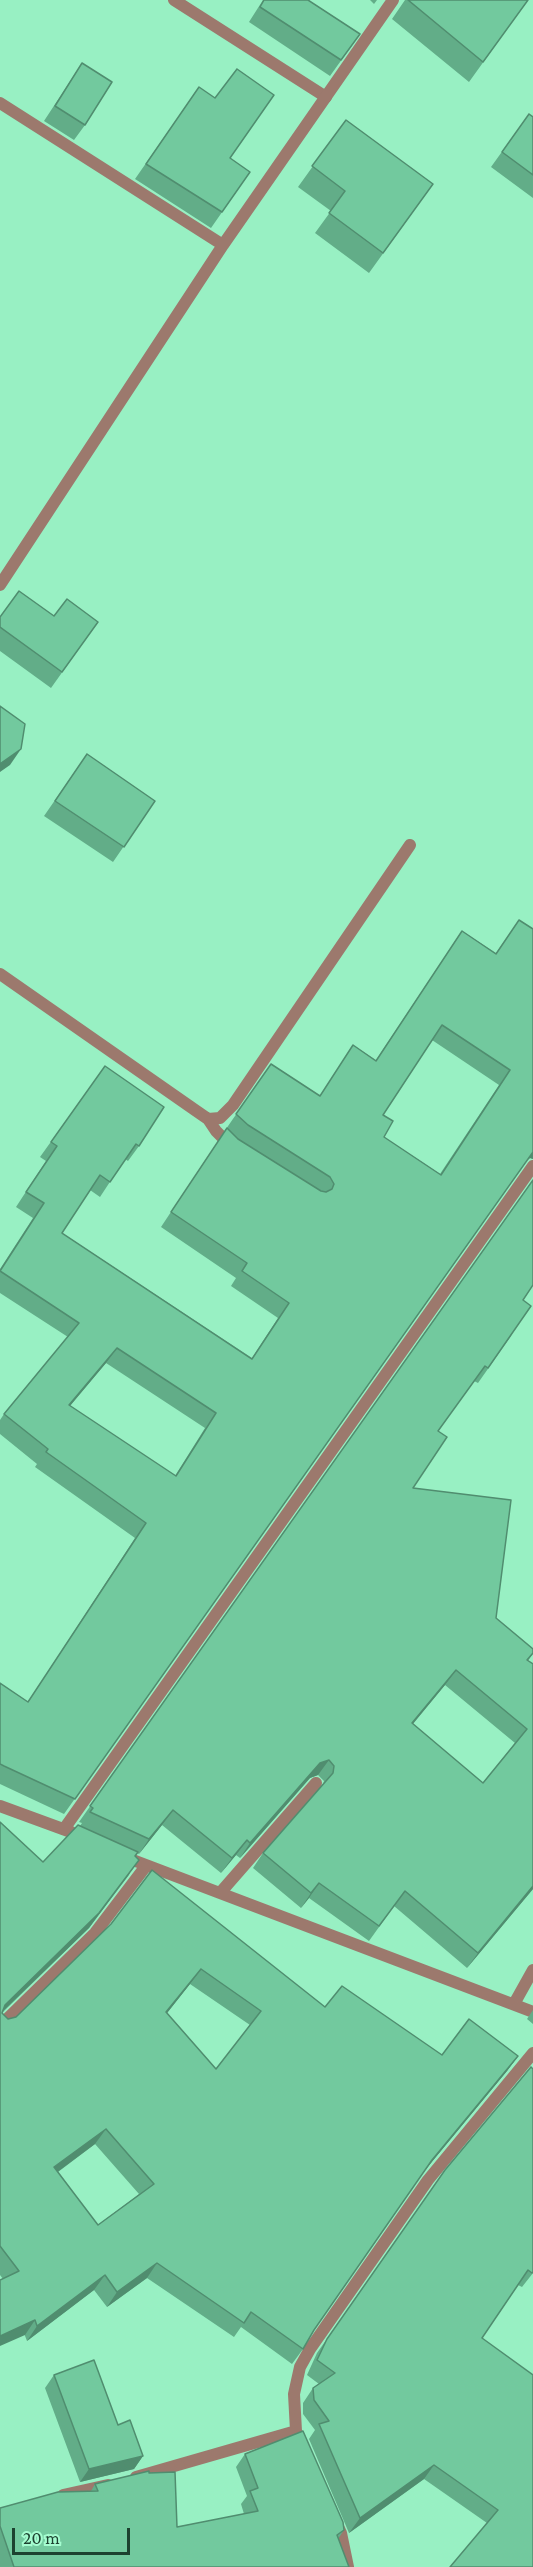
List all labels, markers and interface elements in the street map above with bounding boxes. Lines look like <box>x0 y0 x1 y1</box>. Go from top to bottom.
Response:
scale bar <box>15 2516 134 2554</box>
text: 20 m <box>23 2528 60 2548</box>

